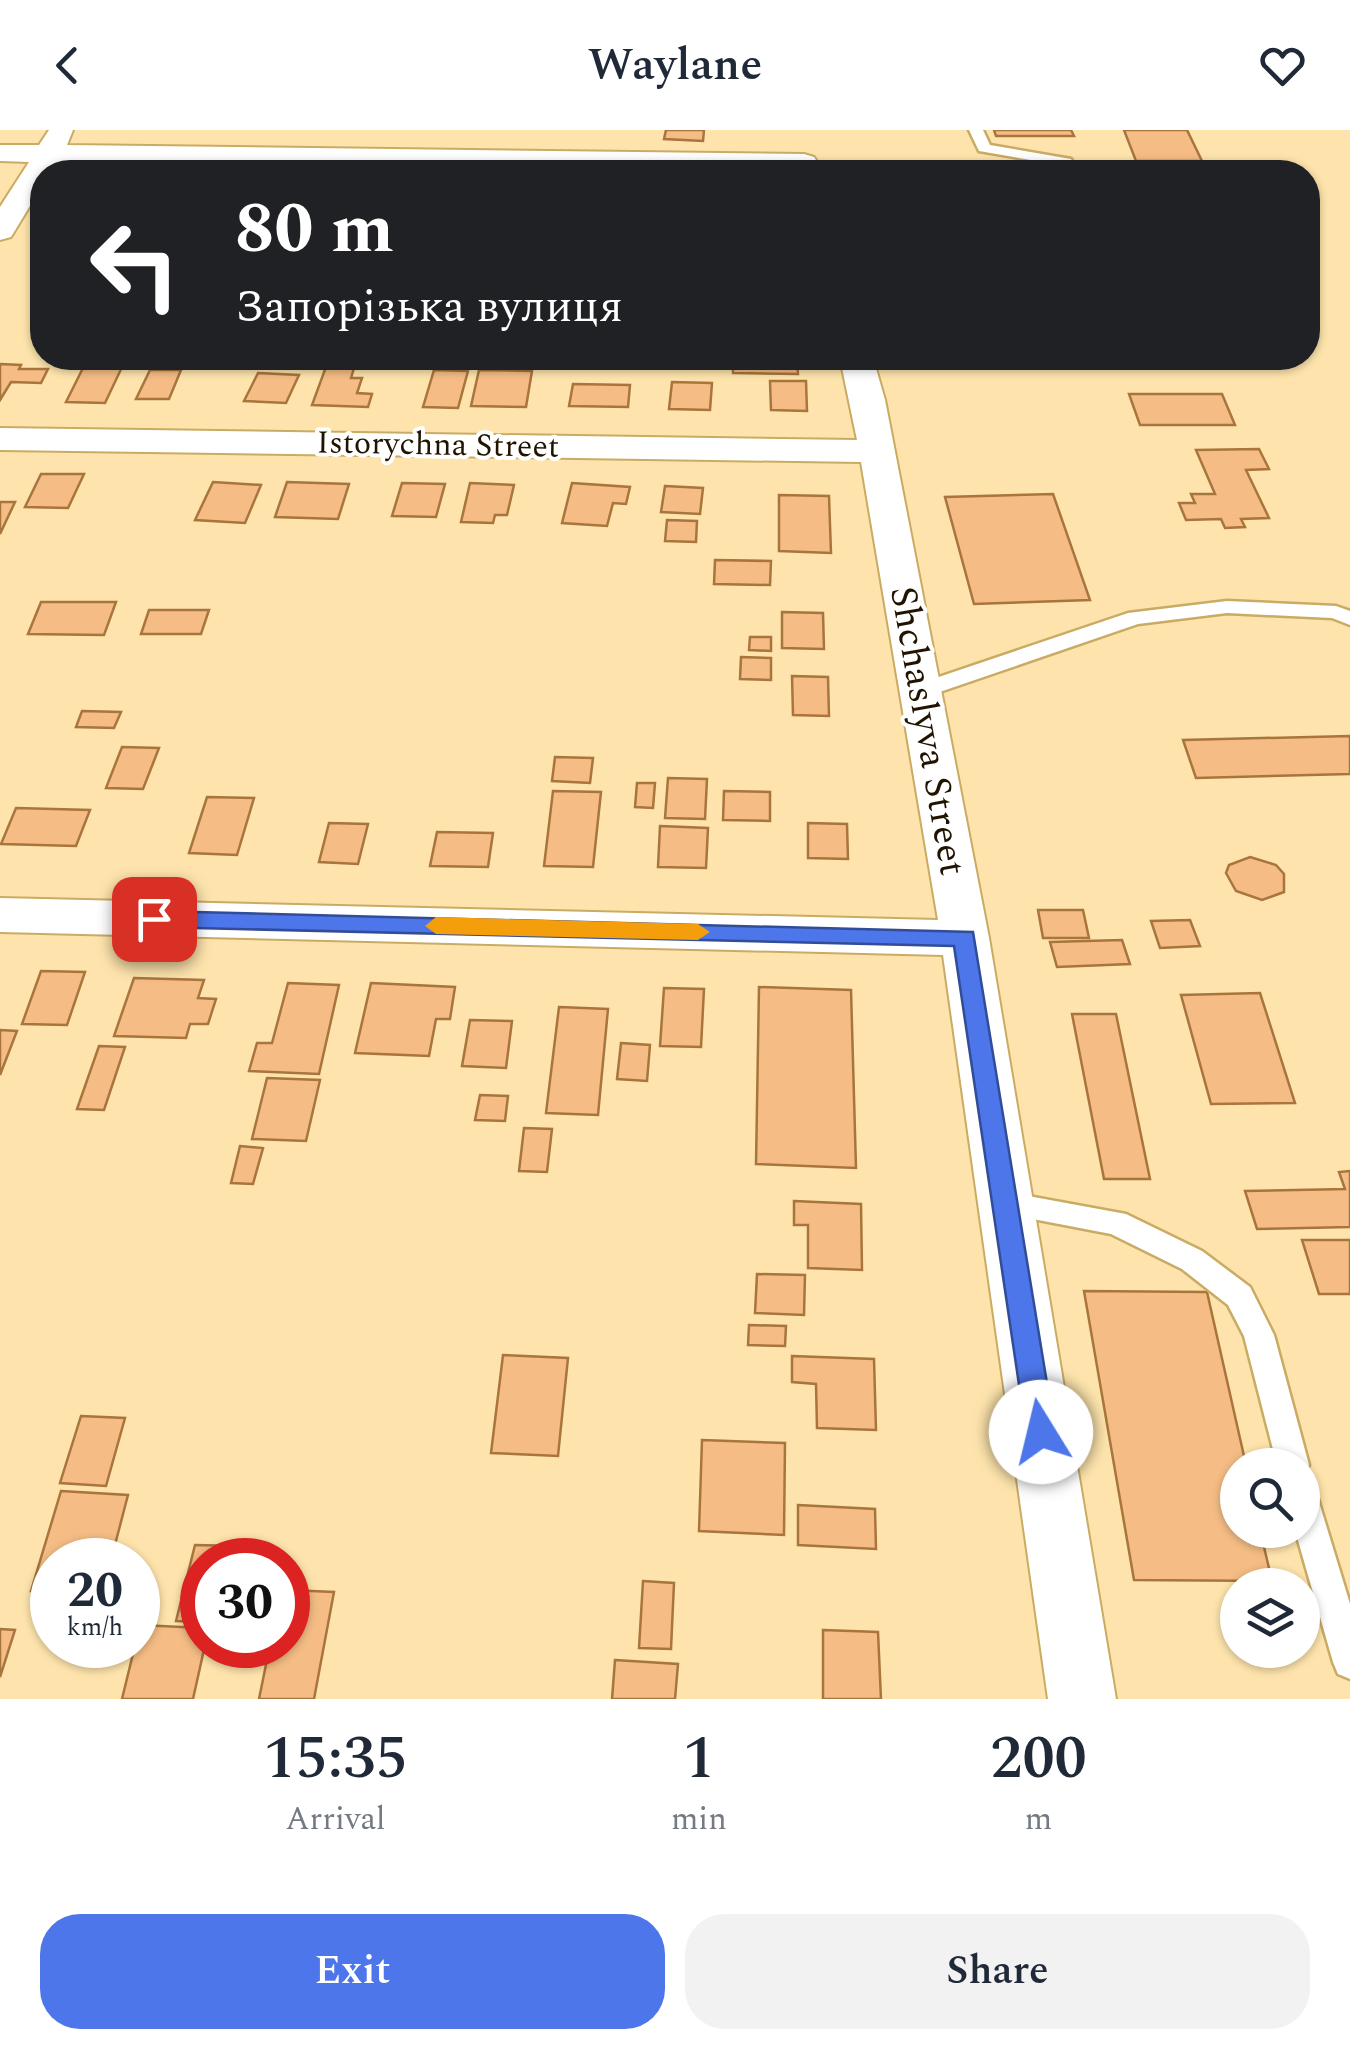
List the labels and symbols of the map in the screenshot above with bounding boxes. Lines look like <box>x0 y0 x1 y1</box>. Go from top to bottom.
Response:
street label: Istorychna Street <box>316 418 560 472</box>
street label: Shchaslyva Street <box>873 582 981 880</box>
pin <box>112 877 197 962</box>
position arrow <box>989 1380 1093 1484</box>
speed limit sign: 30 <box>180 1538 310 1668</box>

